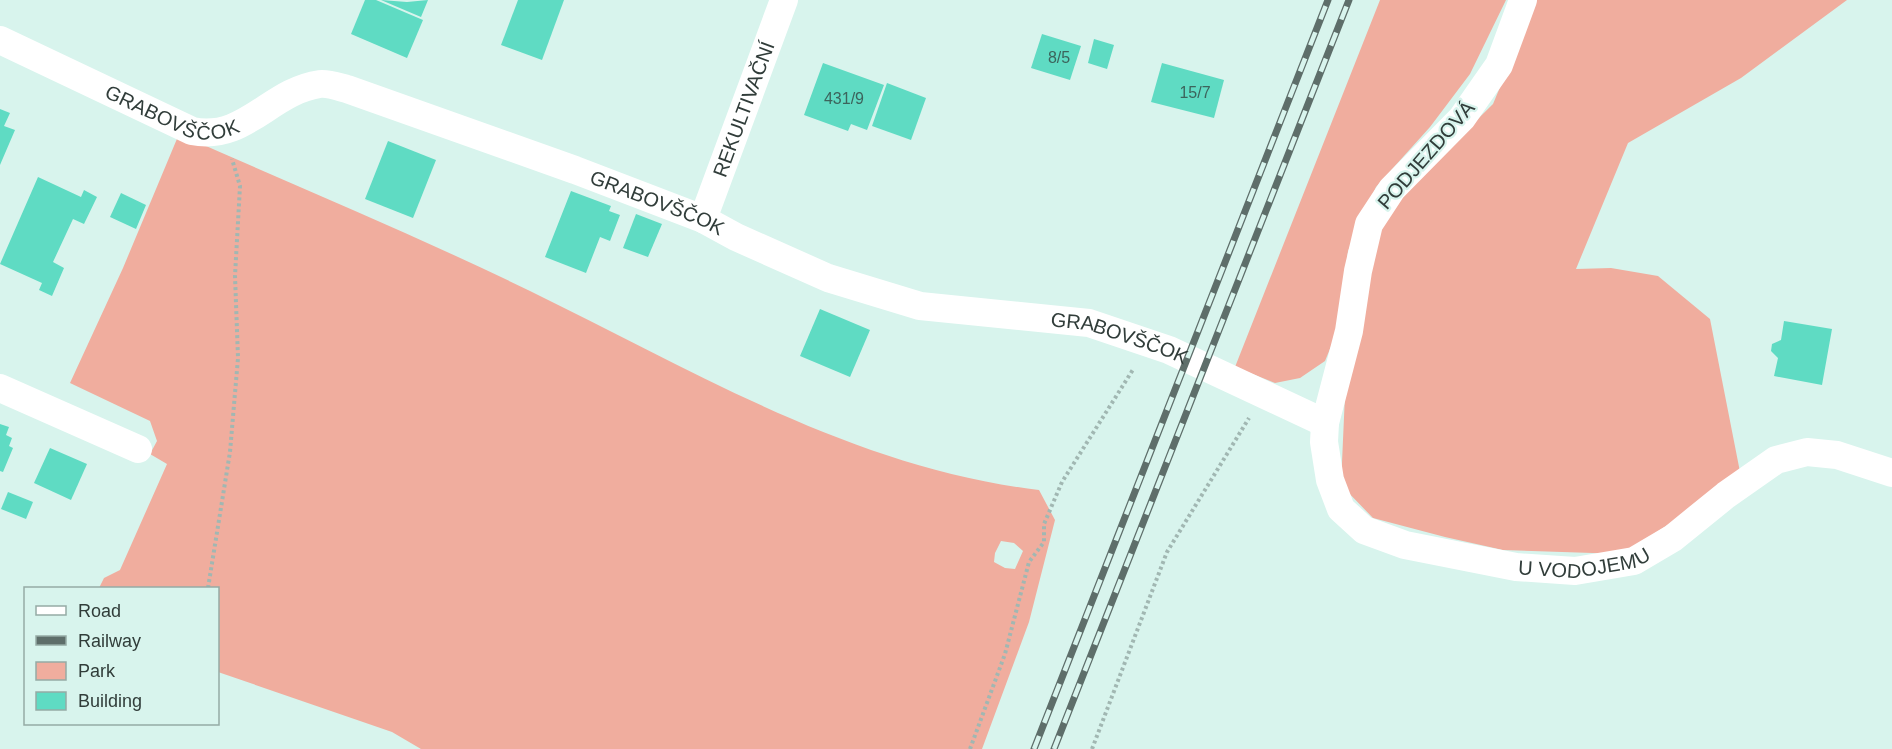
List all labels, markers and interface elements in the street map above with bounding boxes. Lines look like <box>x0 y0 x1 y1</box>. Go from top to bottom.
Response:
street label: REKULTIVAČNÍ <box>709 38 779 180</box>
house number: 8/5 <box>1048 49 1070 66</box>
street label: GRABOVŠČOK <box>102 81 243 144</box>
house number: 15/7 <box>1179 84 1211 101</box>
house number: 431/9 <box>824 90 864 107</box>
street label: PODJEZDOVÁ <box>1373 96 1479 213</box>
street label: GRABOVŠČOK <box>587 166 729 240</box>
street label: GRABOVŠČOK <box>1050 308 1192 369</box>
street label: U VODOJEMU <box>1518 543 1654 582</box>
legend <box>24 587 219 725</box>
text: Road <box>78 601 121 621</box>
text: Railway <box>78 631 141 651</box>
text: Park <box>78 661 116 681</box>
text: Building <box>78 691 142 711</box>

